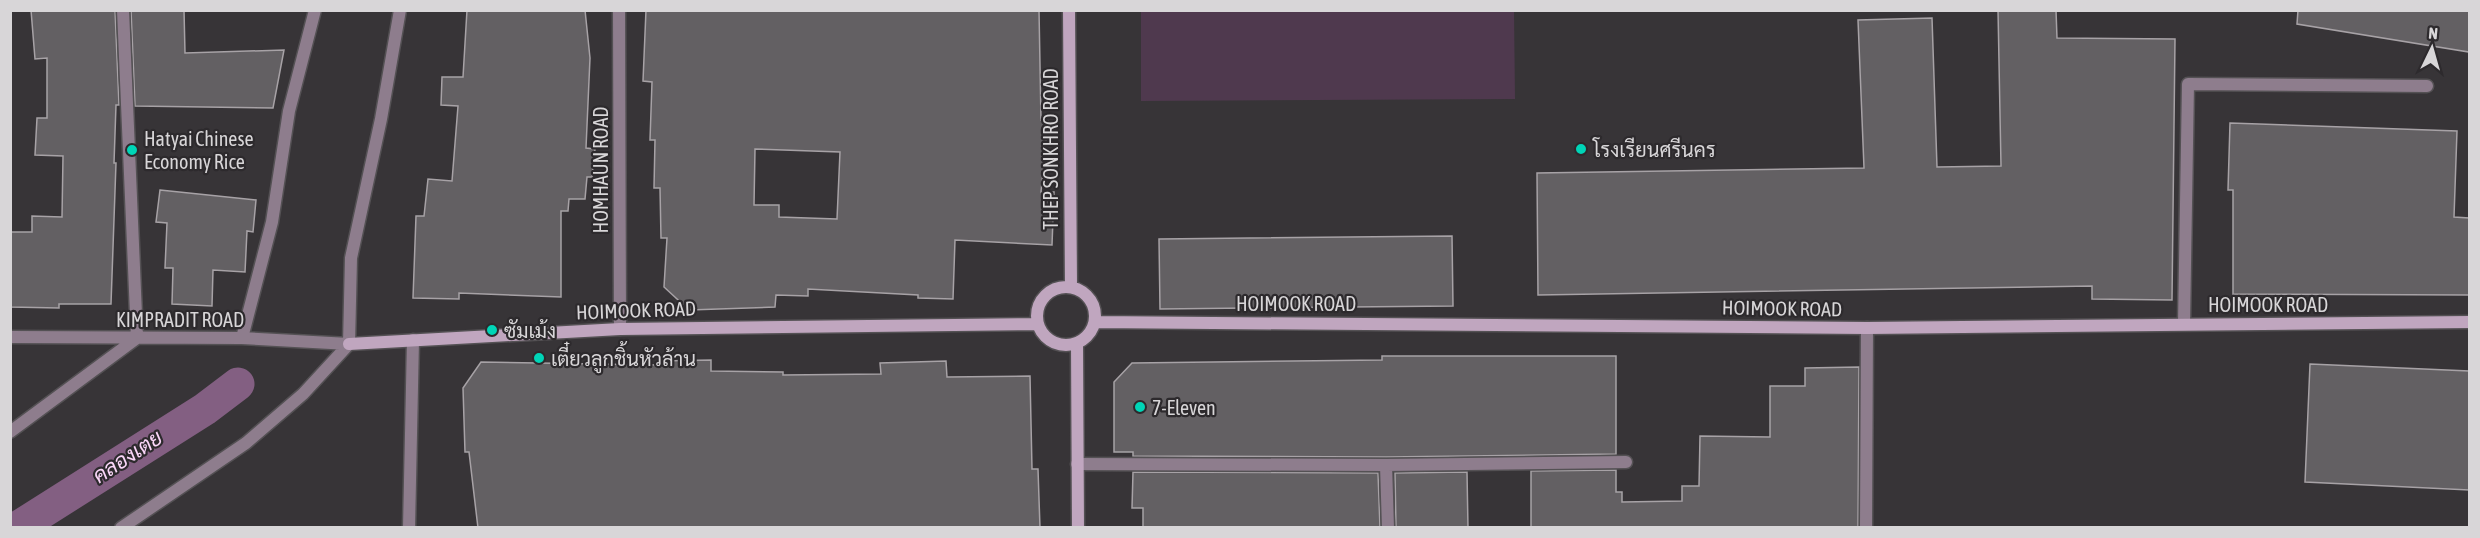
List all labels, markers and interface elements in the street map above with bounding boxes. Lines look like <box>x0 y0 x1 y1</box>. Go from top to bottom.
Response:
north arrow <box>2402 18 2462 78</box>
text: N <box>2428 24 2439 42</box>
street label: THEP SONKHRO ROAD <box>1039 68 1062 230</box>
street label: HOMHAUN ROAD <box>589 107 612 233</box>
place label: Hatyai Chinese Economy Rice <box>144 127 254 173</box>
place label: โรงเรียนศรีนคร <box>1592 137 1716 161</box>
marker: โรงเรียนศรีนคร <box>1574 142 1588 156</box>
marker: Hatyai Chinese Economy Rice <box>125 143 139 157</box>
street label: HOIMOOK ROAD <box>1236 292 1356 315</box>
street label: HOIMOOK ROAD <box>2208 293 2328 316</box>
street label: HOIMOOK ROAD <box>1722 295 1842 321</box>
street label: HOIMOOK ROAD <box>576 296 696 324</box>
street label: KIMPRADIT ROAD <box>116 308 244 331</box>
place label: ซัมเม้ง <box>504 319 556 342</box>
marker: ซัมเม้ง <box>485 323 499 337</box>
place label: เตี๋ยวลูกชิ้นหัวล้าน <box>551 341 696 374</box>
marker: เตี๋ยวลูกชิ้นหัวล้าน <box>532 351 546 365</box>
place label: 7-Eleven <box>1152 396 1216 419</box>
marker: 7-Eleven <box>1133 400 1147 414</box>
water label: คลองเตย <box>88 425 166 487</box>

